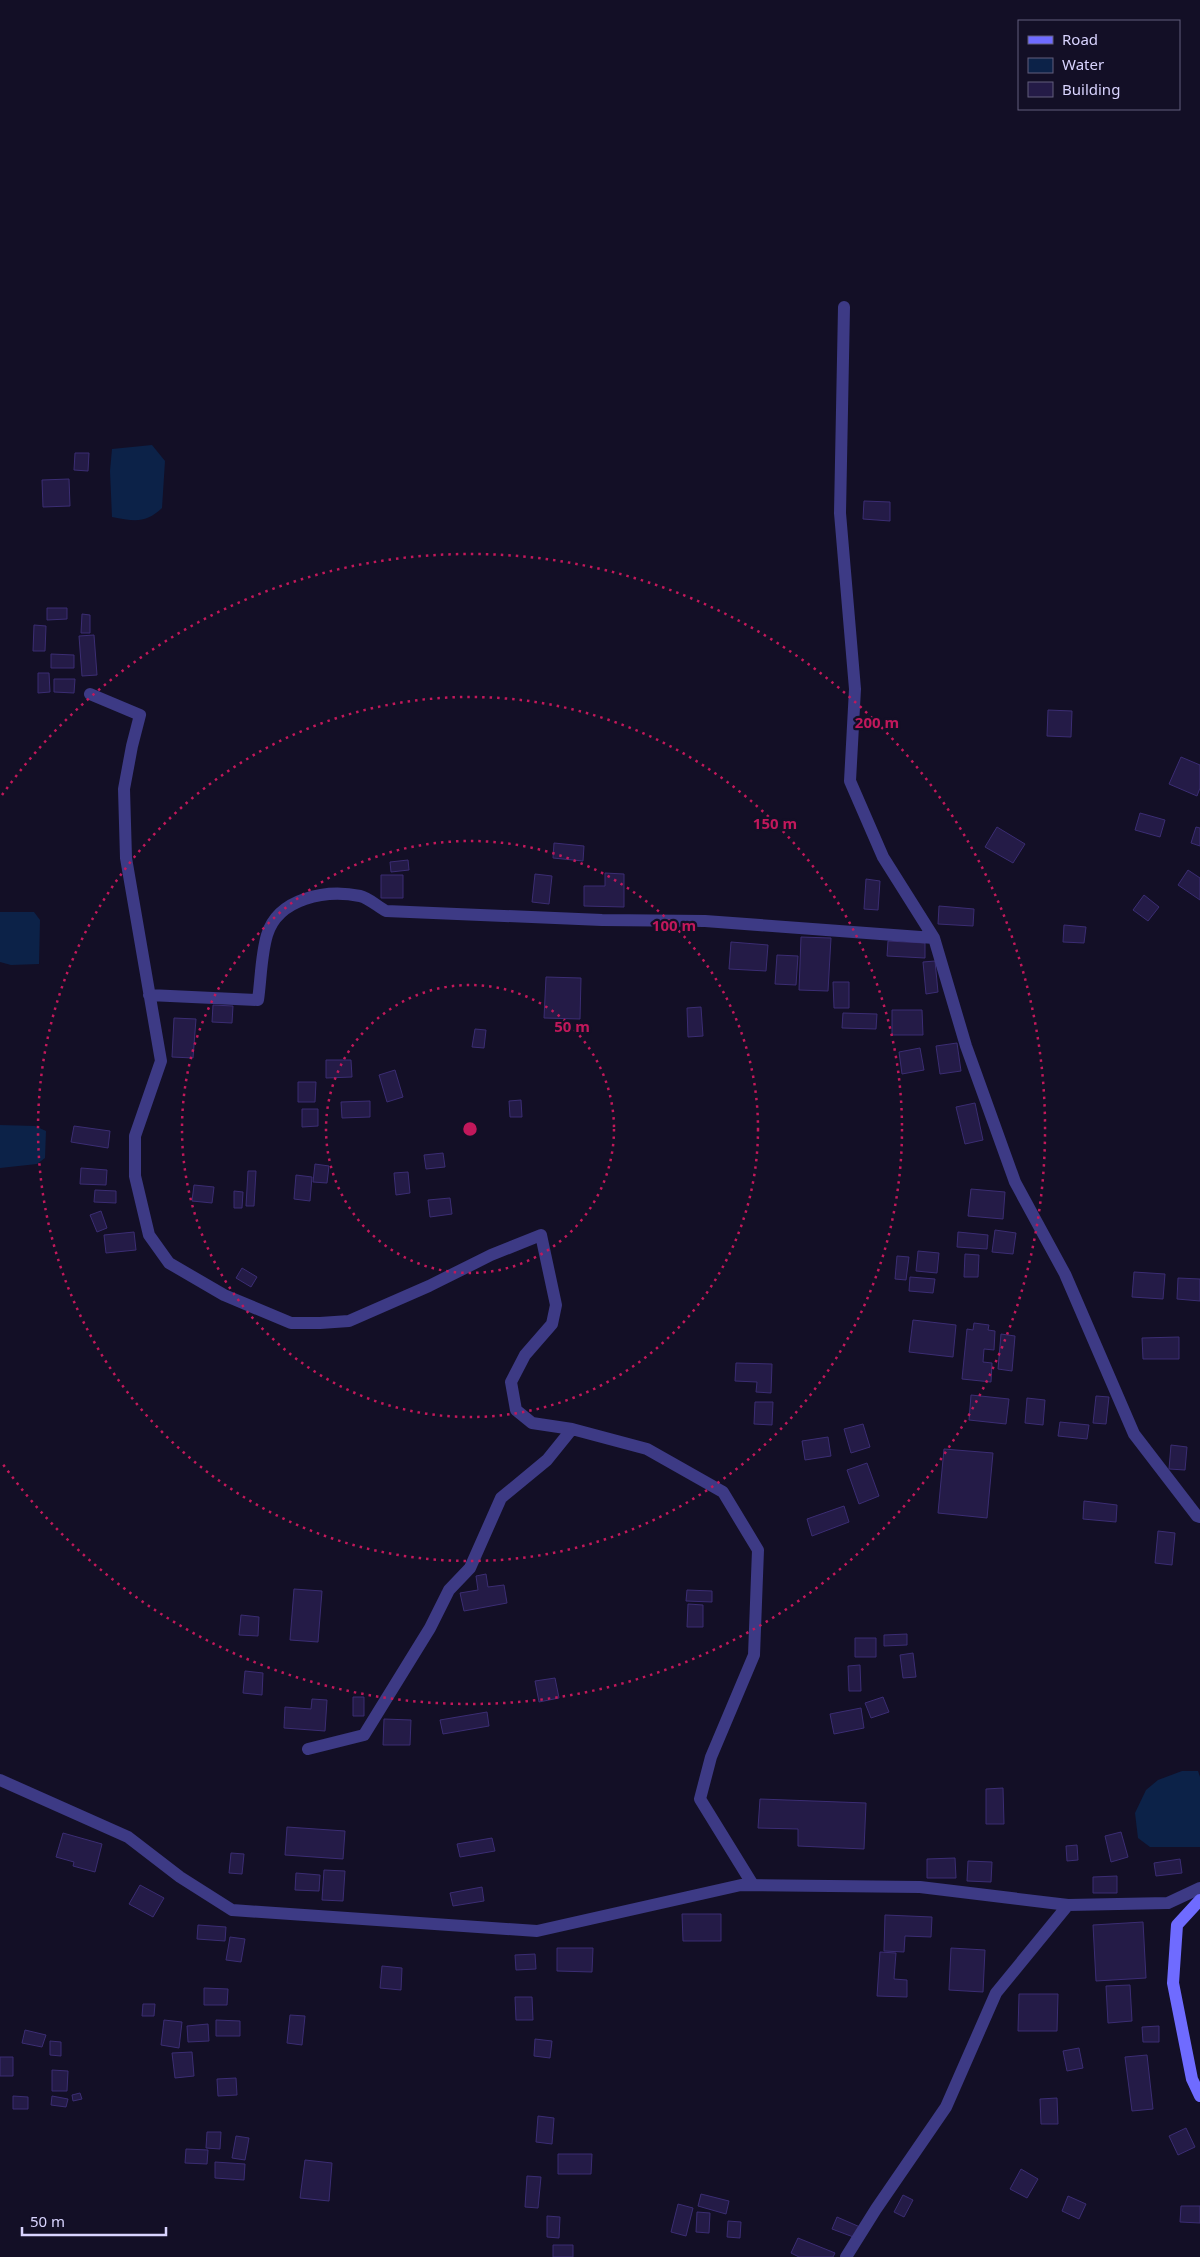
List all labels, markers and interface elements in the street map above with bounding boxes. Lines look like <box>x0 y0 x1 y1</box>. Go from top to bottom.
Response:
legend <box>1018 20 1180 110</box>
text: Road <box>1062 29 1098 49</box>
text: Water <box>1062 54 1104 74</box>
text: Building <box>1062 79 1120 99</box>
text: 200 m <box>855 712 899 732</box>
text: 150 m <box>753 813 797 833</box>
text: 100 m <box>652 915 696 935</box>
text: 50 m <box>554 1016 590 1036</box>
centre of rings <box>461 1120 479 1138</box>
scale bar <box>22 2204 166 2236</box>
text: 50 m <box>30 2211 65 2231</box>

